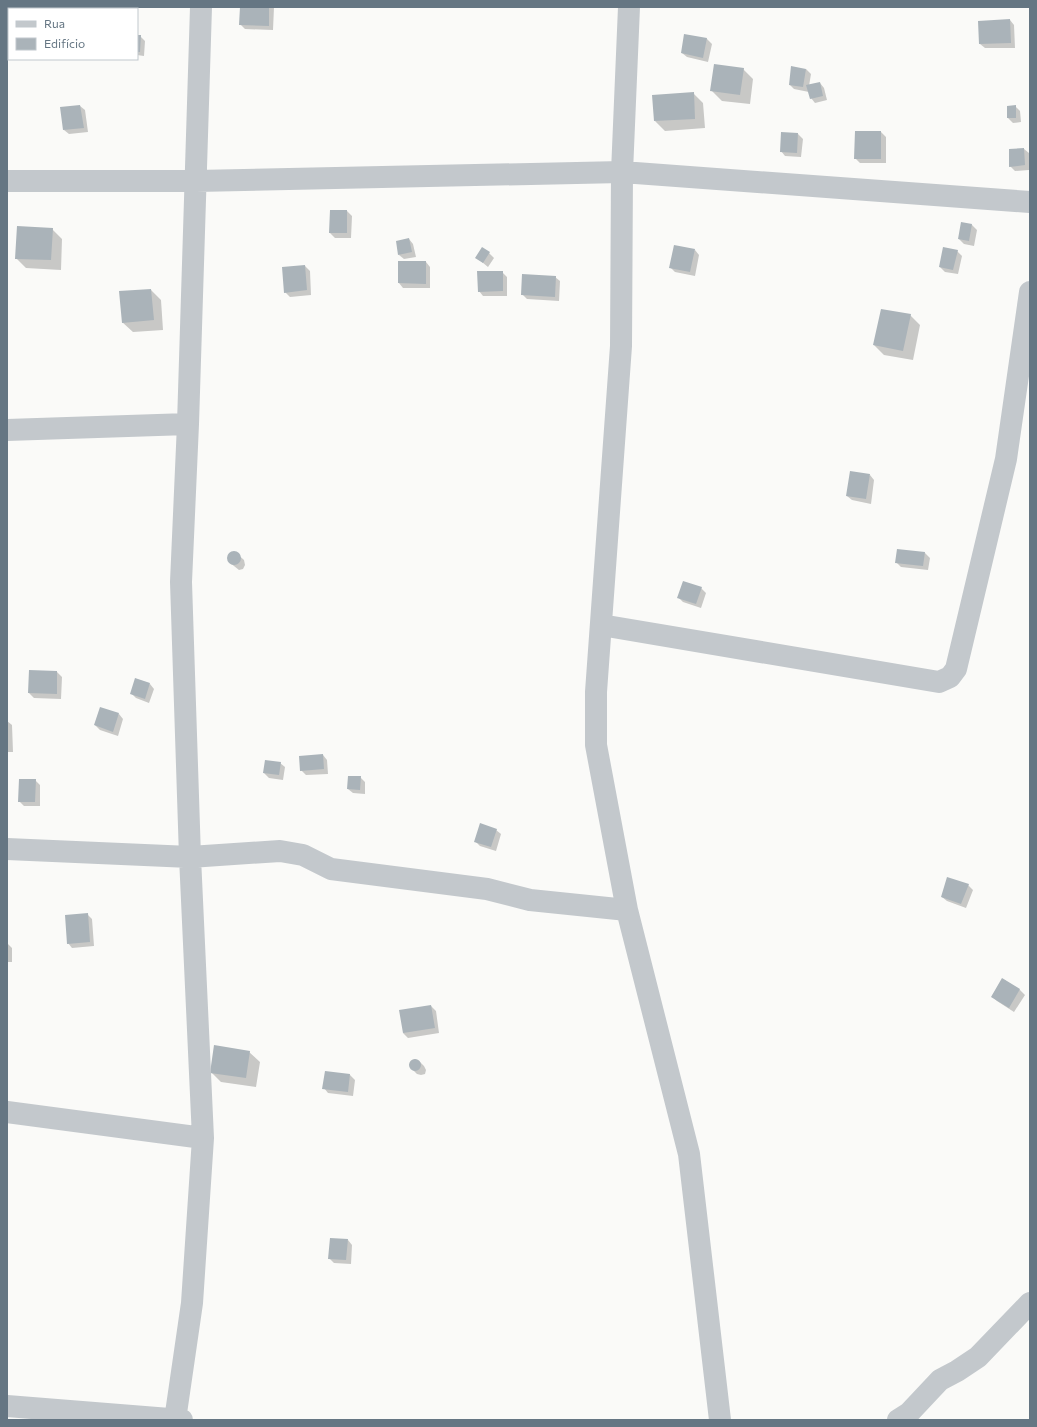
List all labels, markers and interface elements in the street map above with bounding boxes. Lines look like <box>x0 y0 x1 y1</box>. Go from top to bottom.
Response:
legend <box>8 8 138 60</box>
text: Rua <box>44 16 65 30</box>
text: Edifício <box>44 36 85 50</box>

